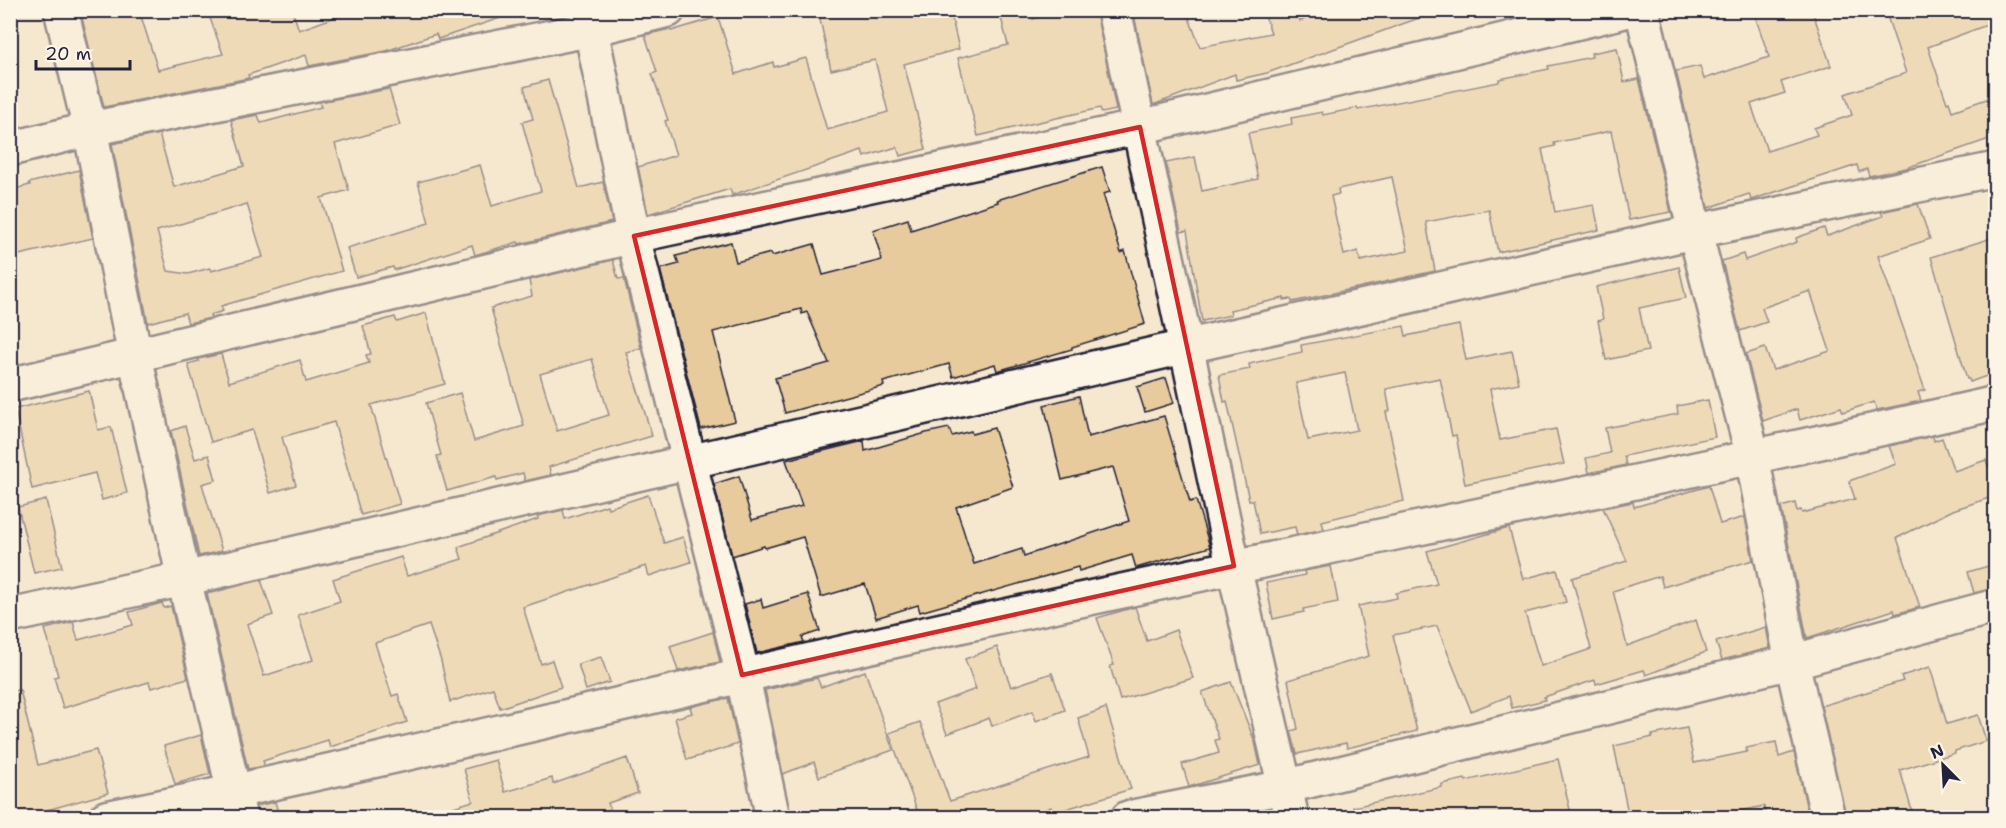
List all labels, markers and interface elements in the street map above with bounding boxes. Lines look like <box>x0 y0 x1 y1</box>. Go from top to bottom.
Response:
scale bar <box>36 33 130 71</box>
text: 20 m <box>45 42 91 66</box>
north arrow <box>1913 735 1973 795</box>
text: N <box>1927 740 1947 764</box>

